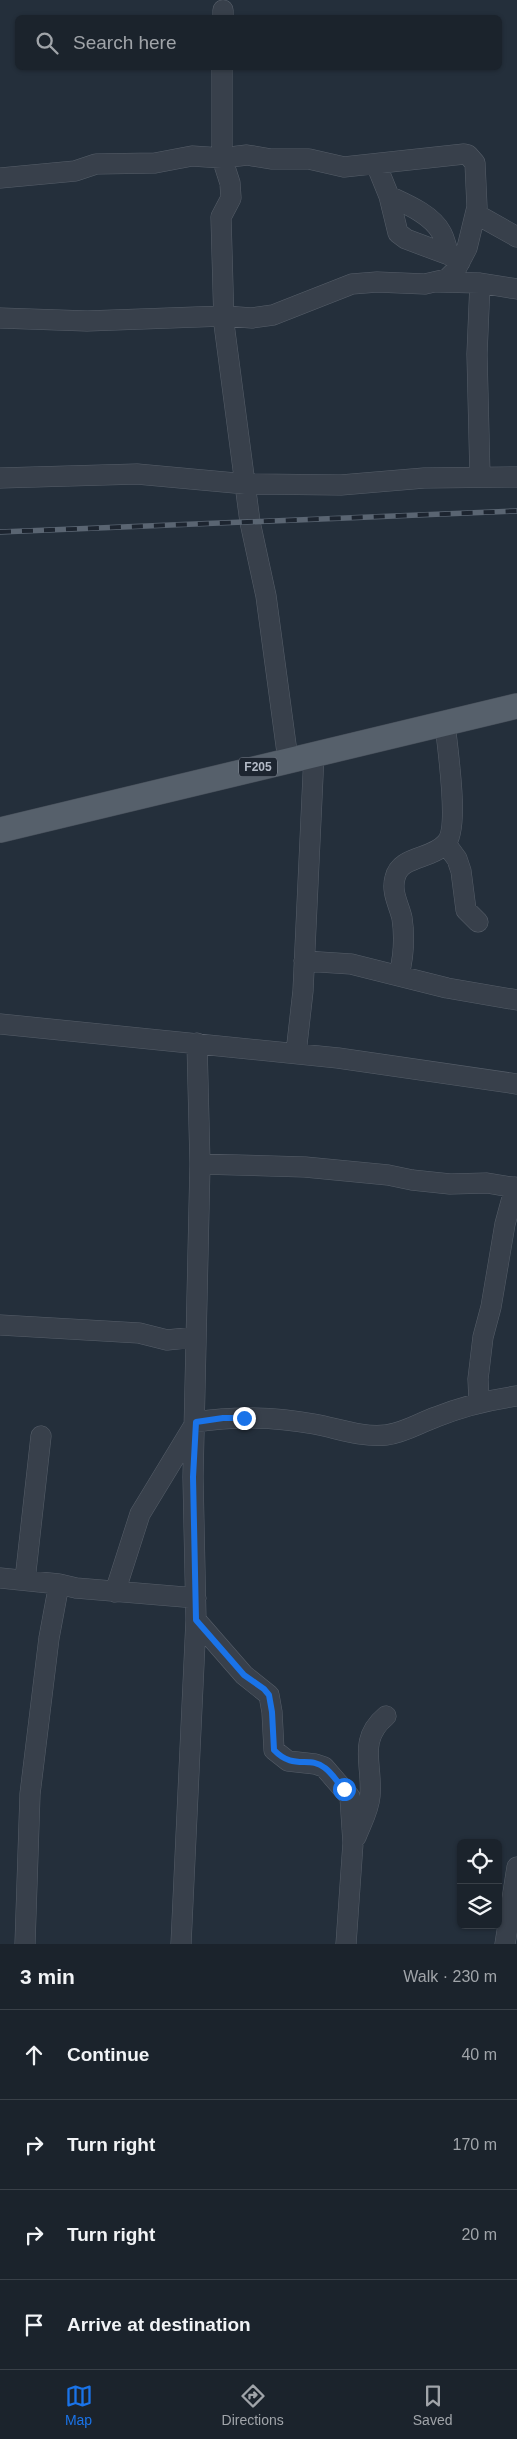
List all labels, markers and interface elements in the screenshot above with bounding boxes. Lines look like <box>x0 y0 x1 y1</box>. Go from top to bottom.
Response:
search box <box>15 15 502 70</box>
icon: search <box>33 29 61 57</box>
text: Search here <box>73 32 177 53</box>
road number: F205 <box>239 758 277 776</box>
route end <box>233 1407 256 1430</box>
route start <box>333 1778 356 1801</box>
map controls <box>457 1839 502 1929</box>
button: locate <box>457 1839 502 1884</box>
button: layers <box>457 1884 502 1929</box>
text: 3 min <box>20 1965 75 1988</box>
text: Walk · 230 m <box>403 1968 497 1985</box>
icon: ahead <box>20 2041 48 2069</box>
text: Continue <box>67 2044 149 2065</box>
text: 40 m <box>461 2046 497 2063</box>
icon: right <box>20 2131 48 2159</box>
text: Turn right <box>67 2134 155 2155</box>
text: 170 m <box>453 2136 497 2153</box>
icon: right <box>20 2221 48 2249</box>
text: Turn right <box>67 2224 155 2245</box>
text: 20 m <box>461 2226 497 2243</box>
icon: arrive <box>20 2311 48 2339</box>
text: Arrive at destination <box>67 2314 251 2335</box>
tab: Map <box>65 2382 93 2428</box>
tab: Directions <box>222 2382 284 2428</box>
tab: Saved <box>413 2382 452 2428</box>

